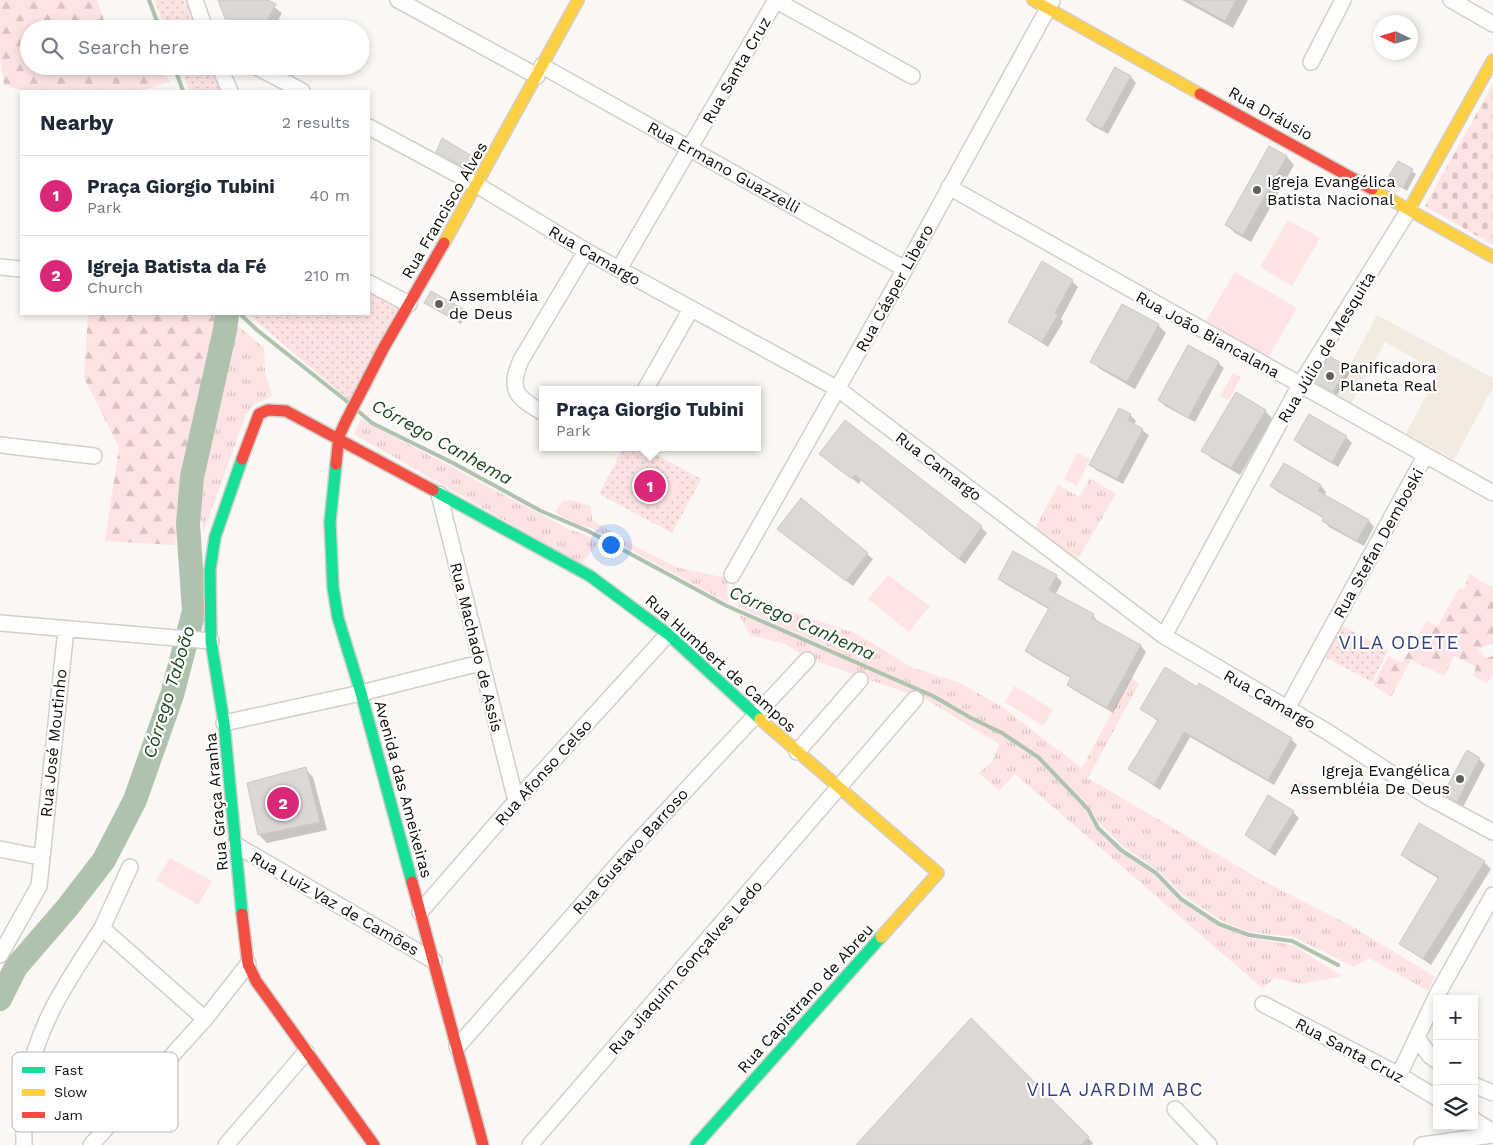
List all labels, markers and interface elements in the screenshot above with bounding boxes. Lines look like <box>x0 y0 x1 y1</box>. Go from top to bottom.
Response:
street label: Rua Santa Cruz <box>698 13 775 127</box>
north arrow <box>1373 15 1418 60</box>
search box <box>20 20 370 75</box>
icon: search <box>38 34 66 62</box>
text: Search here <box>78 36 189 59</box>
street label: Rua Dráusio <box>1225 82 1316 144</box>
text: Nearby <box>40 110 113 135</box>
text: 2 results <box>282 113 350 132</box>
street label: Rua Ermano Guazzelli <box>644 118 803 217</box>
street label: Rua Francisco Alves <box>397 138 491 282</box>
place label: Igreja Evangélica Batista Nacional <box>1267 172 1396 209</box>
text: Praça Giorgio Tubini <box>87 175 275 198</box>
marker: Igreja Evangélica Batista Nacional <box>1251 184 1263 196</box>
text: 1 <box>53 186 59 205</box>
text: 40 m <box>310 186 350 205</box>
text: Park <box>87 198 121 217</box>
street label: Rua Camargo <box>545 221 644 289</box>
street label: Rua Cásper Libero <box>852 221 937 355</box>
text: Igreja Batista da Fé <box>87 255 267 278</box>
text: 2 <box>51 266 61 285</box>
text: 210 m <box>304 266 350 285</box>
street label: Rua Júlio de Mesquita <box>1274 268 1379 426</box>
text: Church <box>87 278 143 297</box>
place label: Assembléia de Deus <box>449 286 538 323</box>
street label: Rua João Biancalana <box>1133 287 1283 382</box>
marker: Assembléia de Deus <box>433 298 445 310</box>
place label: Panificadora Planeta Real <box>1340 358 1437 395</box>
marker: Panificadora Planeta Real <box>1324 370 1336 382</box>
popup <box>539 386 761 451</box>
water label: Córrego Canhema <box>368 394 516 489</box>
text: Praça Giorgio Tubini <box>556 398 744 421</box>
text: Park <box>556 421 591 440</box>
street label: Rua Camargo <box>892 428 986 505</box>
street label: Rua Stefan Demboski <box>1329 465 1428 621</box>
pin: 1 <box>634 467 666 505</box>
your location <box>598 532 624 558</box>
street label: Rua Machado de Assis <box>446 560 507 734</box>
water label: Córrego Canhema <box>726 581 878 664</box>
street label: Rua Humbert de Campos <box>641 590 800 736</box>
water label: Córrego Taboão <box>138 623 199 761</box>
district label: VILA ODETE <box>1338 631 1460 654</box>
street label: Rua Camargo <box>1220 665 1319 733</box>
street label: Rua José Moutinho <box>36 668 71 818</box>
street label: Avenida das Ameixeiras <box>371 698 436 880</box>
street label: Rua Afonso Celso <box>491 715 596 829</box>
street label: Rua Graça Aranha <box>201 732 232 872</box>
place label: Igreja Evangélica Assembléia De Deus <box>1290 761 1450 798</box>
marker: Igreja Evangélica Assembléia De Deus <box>1454 773 1466 785</box>
pin: 2 <box>267 784 299 822</box>
street label: Rua Gustavo Barroso <box>569 784 692 918</box>
street label: Rua Luiz Vaz de Camões <box>247 847 422 959</box>
street label: Rua Jiaquim Gonçalves Ledo <box>605 876 766 1058</box>
street label: Rua Capistrano de Abreu <box>733 920 877 1077</box>
map controls <box>1433 995 1478 1130</box>
button: + <box>1433 995 1478 1040</box>
street label: Rua Santa Cruz <box>1292 1014 1407 1087</box>
button: − <box>1433 1040 1478 1085</box>
legend <box>12 1052 178 1132</box>
text: Fast <box>54 1062 83 1078</box>
district label: VILA JARDIM ABC <box>1027 1078 1203 1101</box>
text: Slow <box>54 1084 87 1100</box>
button: layers <box>1433 1085 1478 1130</box>
text: Jam <box>54 1107 83 1123</box>

